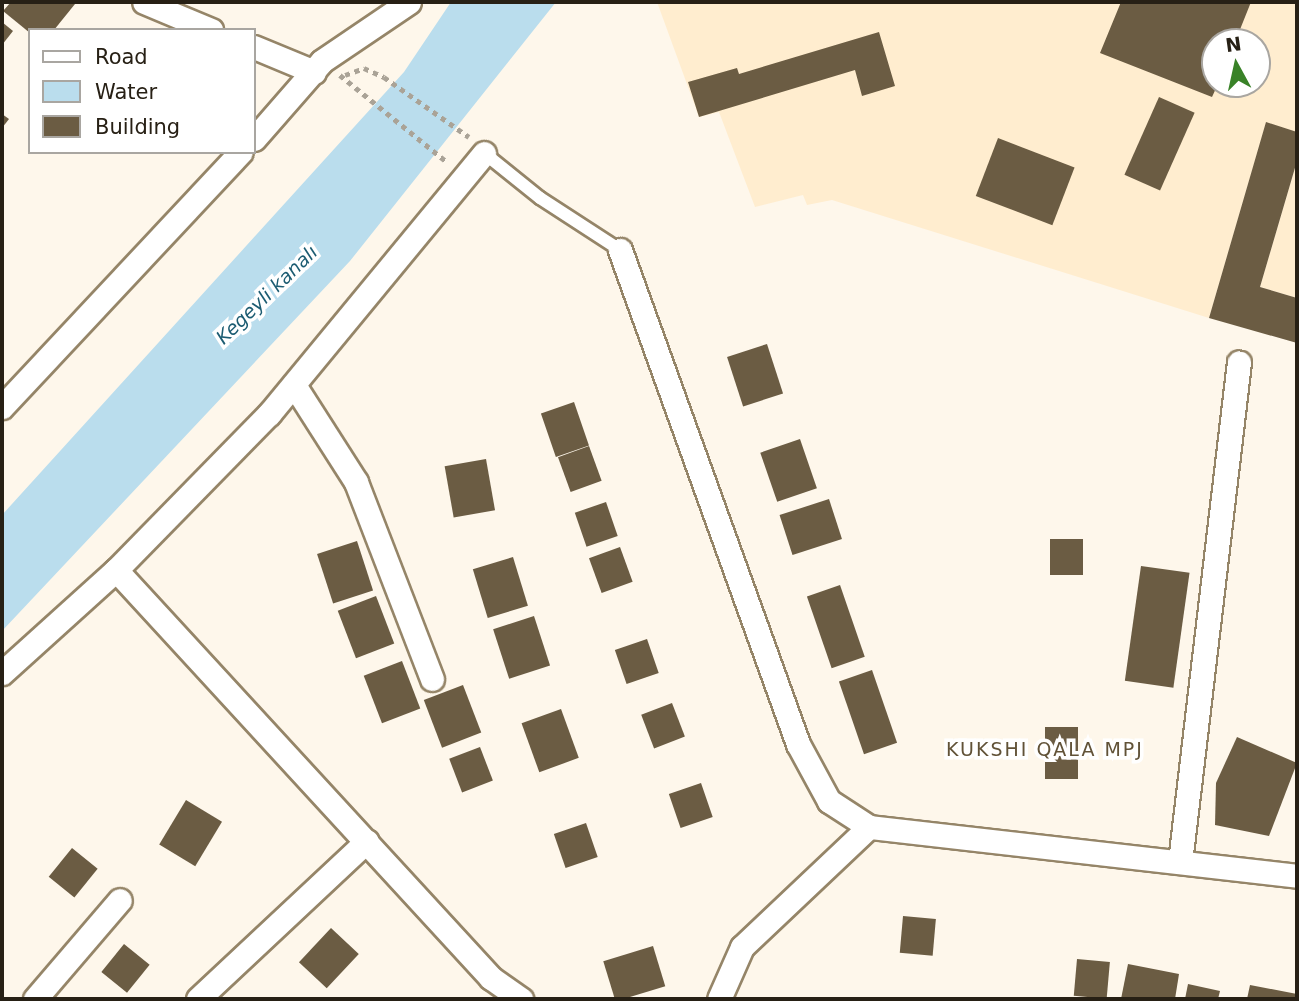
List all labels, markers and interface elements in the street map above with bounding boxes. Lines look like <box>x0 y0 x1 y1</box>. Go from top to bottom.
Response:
legend <box>28 28 256 154</box>
north arrow <box>1201 28 1271 98</box>
text: N <box>1224 32 1243 56</box>
text: Road <box>95 45 148 69</box>
text: Water <box>95 80 157 104</box>
text: Building <box>95 115 180 139</box>
water label: Kegeyli kanalı <box>212 241 322 349</box>
district label: KUKSHI QALA MPJ <box>948 739 1142 761</box>

